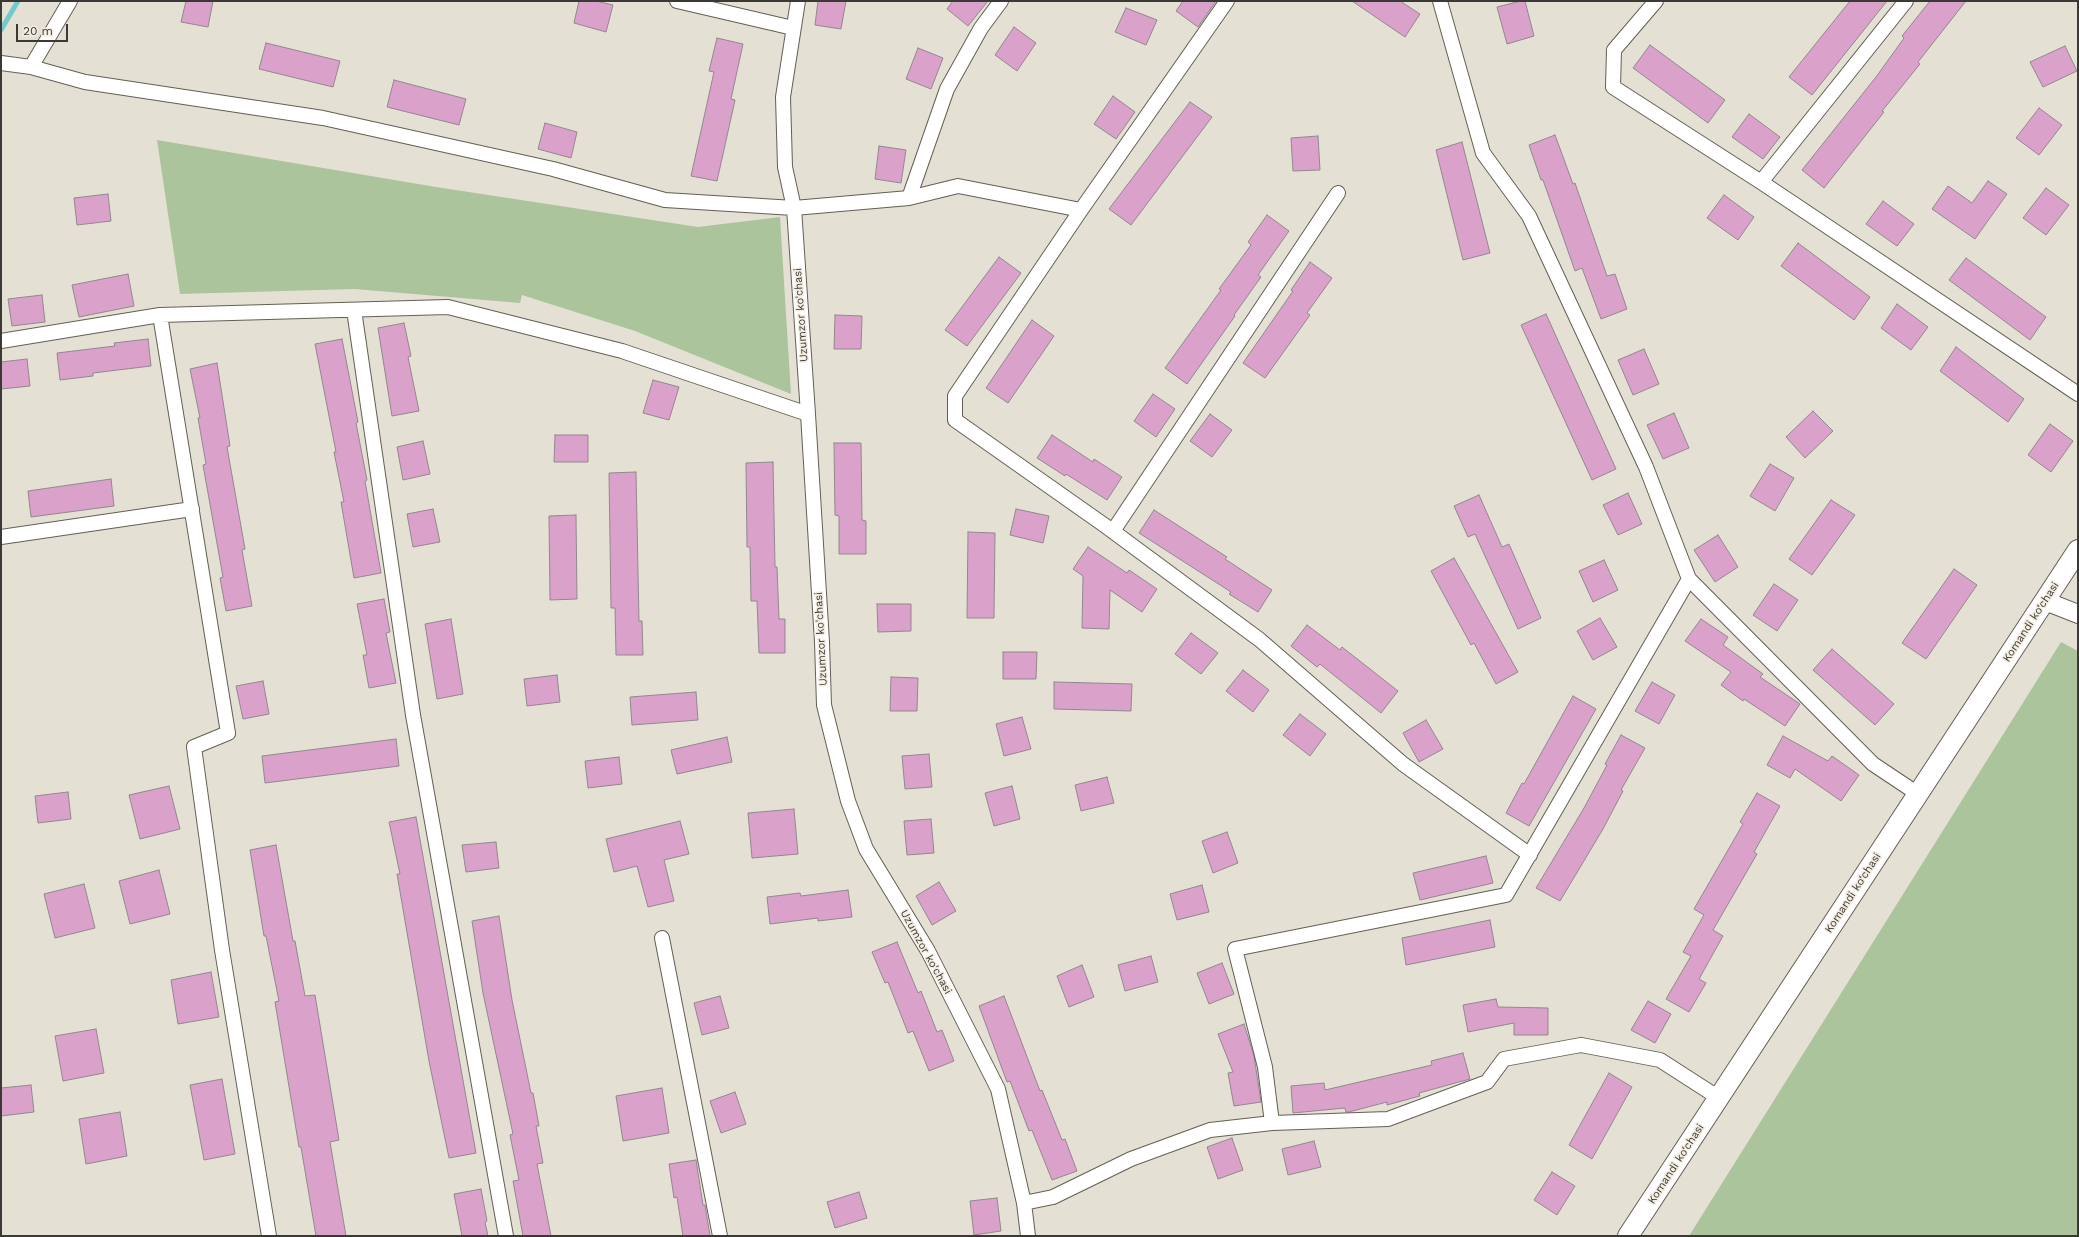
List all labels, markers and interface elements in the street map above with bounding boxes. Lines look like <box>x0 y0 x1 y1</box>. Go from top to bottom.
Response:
scale bar <box>18 16 70 42</box>
text: 20 m <box>23 24 53 38</box>
street label: Uzumzor ko'chasi <box>791 268 811 362</box>
street label: Komandi ko‘chasi <box>2000 579 2062 665</box>
street label: Uzumzor ko'chasi <box>812 592 830 686</box>
street label: Komandi ko‘chasi <box>1822 850 1884 936</box>
street label: Uzumzor ko'chasi <box>897 908 955 996</box>
street label: Komandi ko‘chasi <box>1645 1121 1707 1207</box>

